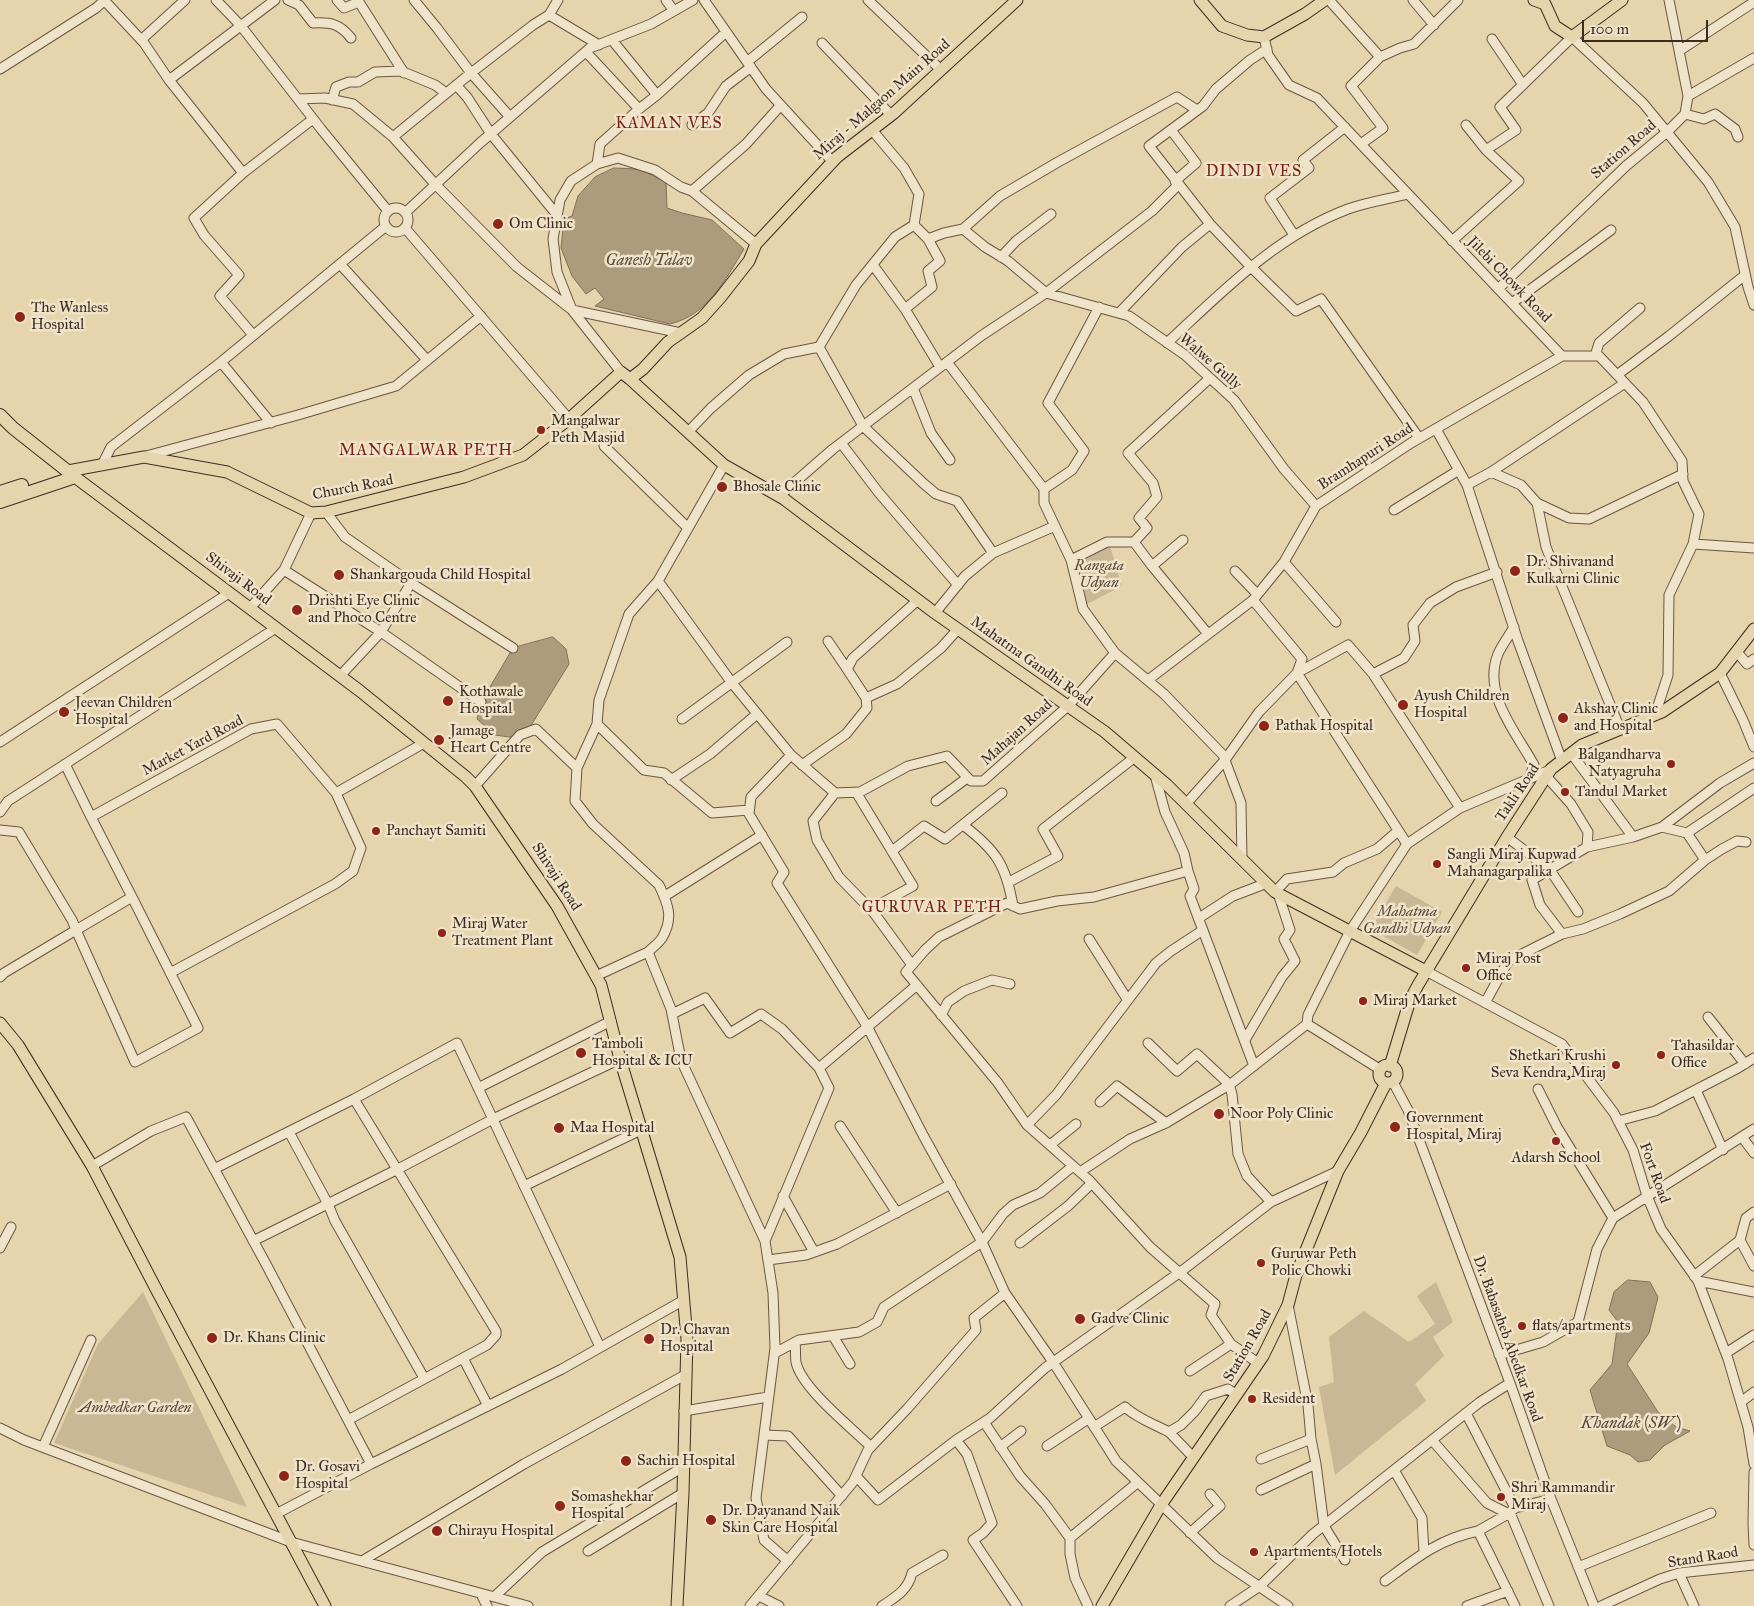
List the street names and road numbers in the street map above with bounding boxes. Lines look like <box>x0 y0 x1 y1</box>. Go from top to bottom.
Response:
street label: Miraj - Malgaon Main Road <box>810 36 954 164</box>
street label: Station Road <box>1588 117 1660 183</box>
street label: Jilebi Chowk Road <box>1463 233 1555 327</box>
street label: Walwe Gully <box>1175 330 1245 394</box>
street label: Bramhapuri Road <box>1315 420 1417 494</box>
street label: Church Road <box>311 471 395 505</box>
street label: Shivaji Road <box>202 549 274 609</box>
street label: Mahatma Gandhi Road <box>967 613 1095 711</box>
street label: Mahajan Road <box>978 696 1056 770</box>
street label: Market Yard Road <box>139 712 247 780</box>
street label: Takli Road <box>1492 761 1544 825</box>
street label: Shivaji Road <box>527 840 585 914</box>
street label: Fort Road <box>1635 1140 1673 1206</box>
street label: Dr. Babasaheb Abedkar Road <box>1469 1253 1545 1425</box>
street label: Station Road <box>1220 1307 1276 1385</box>
street label: Stand Raod <box>1666 1544 1740 1572</box>

